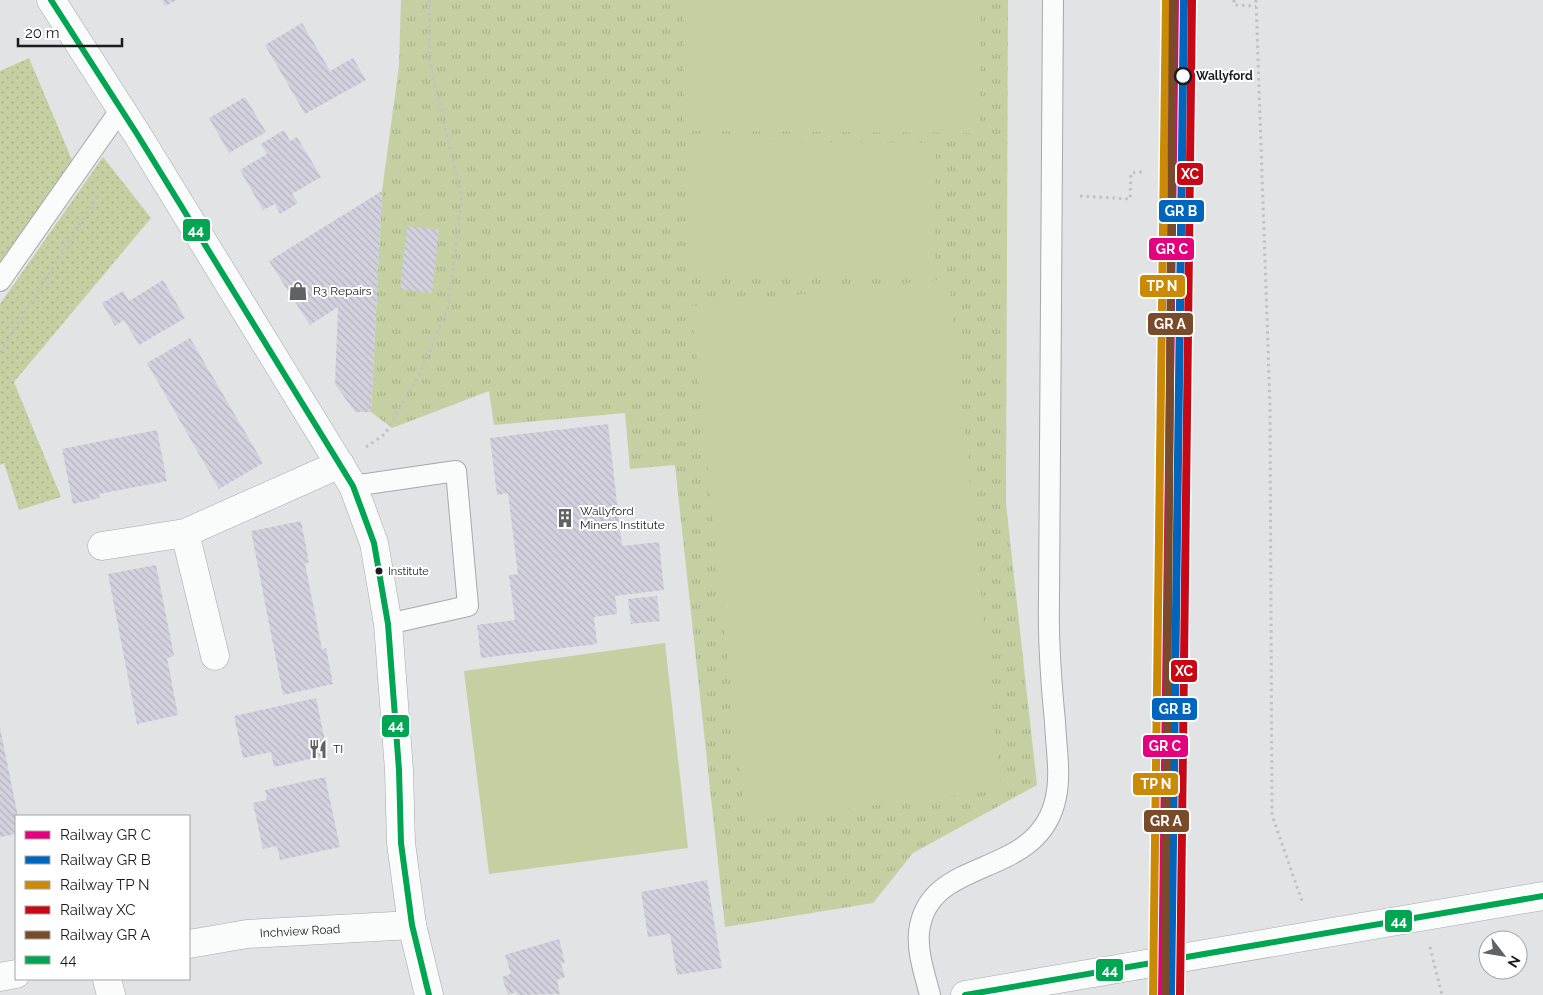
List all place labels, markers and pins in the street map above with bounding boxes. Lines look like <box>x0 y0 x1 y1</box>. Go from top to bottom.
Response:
marker: Wallyford <box>1174 67 1192 85</box>
place label: Wallyford <box>1196 69 1253 83</box>
shop icon: R3 Repairs <box>287 280 309 302</box>
place label: R3 Repairs <box>313 284 372 298</box>
place label: Wallyford Miners Institute <box>580 504 665 532</box>
building icon: Wallyford Miners Institute <box>554 507 576 529</box>
place label: Institute <box>388 565 429 578</box>
marker: Institute <box>374 566 384 576</box>
restaurant icon: TI <box>307 738 329 760</box>
place label: TI <box>333 742 343 756</box>

